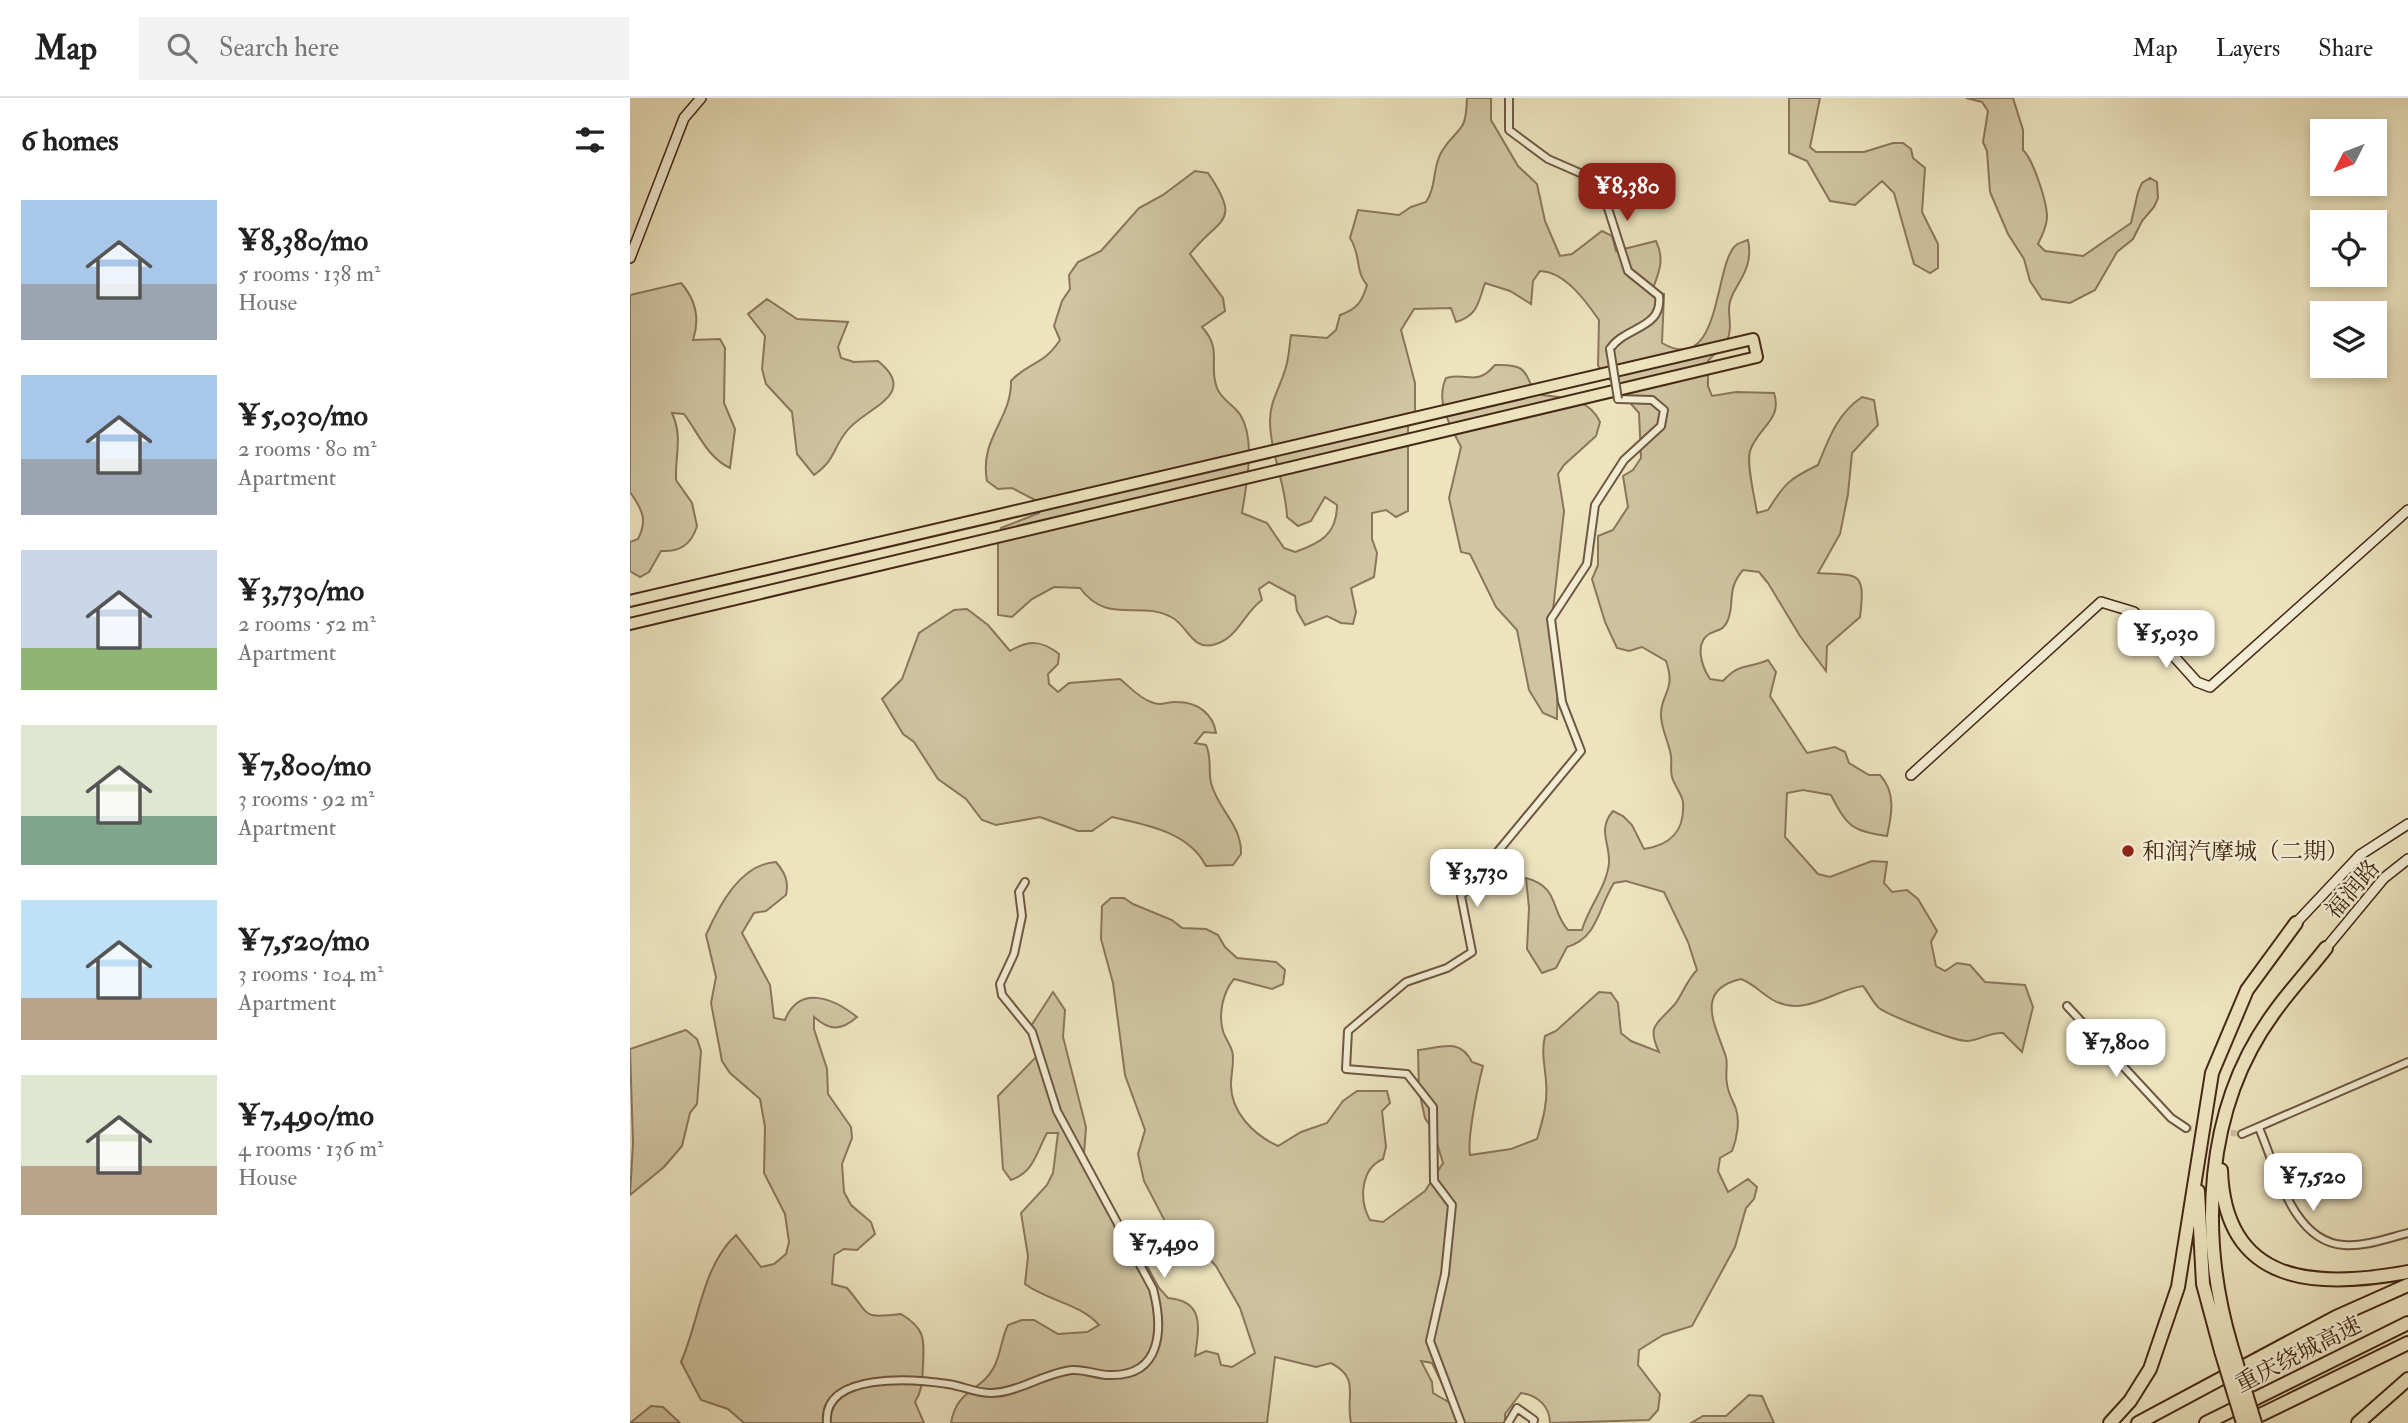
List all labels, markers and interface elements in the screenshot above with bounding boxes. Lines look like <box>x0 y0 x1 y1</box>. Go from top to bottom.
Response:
search box <box>139 17 629 80</box>
text: Map <box>35 28 97 69</box>
icon: search <box>163 29 201 67</box>
text: Search here <box>219 32 339 64</box>
text: Map <box>2133 33 2178 64</box>
text: Layers <box>2216 33 2280 64</box>
text: Share <box>2318 33 2373 64</box>
north arrow <box>2310 119 2387 196</box>
map controls <box>2310 119 2387 378</box>
icon: filters <box>571 121 609 159</box>
text: 6 homes <box>21 122 119 159</box>
pin: ¥8,380 <box>1570 164 1684 223</box>
text: ¥8,380 <box>1595 171 1659 200</box>
button: locate <box>2310 210 2387 287</box>
text: ¥8,380/mo <box>238 222 368 259</box>
icon: home <box>77 228 161 312</box>
text: 5 rooms · 138 m² <box>238 259 381 288</box>
text: House <box>238 288 297 317</box>
button: layers <box>2310 301 2387 378</box>
text: ¥5,030/mo <box>238 397 368 434</box>
icon: home <box>77 403 161 487</box>
text: 2 rooms · 80 m² <box>238 434 377 463</box>
text: Apartment <box>238 463 336 492</box>
text: ¥3,730/mo <box>238 572 364 609</box>
icon: home <box>77 578 161 662</box>
text: 2 rooms · 52 m² <box>238 609 376 638</box>
pin: ¥5,030 <box>2109 610 2223 670</box>
text: ¥5,030 <box>2134 618 2198 647</box>
text: Apartment <box>238 638 336 667</box>
text: ¥7,800/mo <box>238 747 371 784</box>
icon: home <box>77 753 161 837</box>
text: 3 rooms · 92 m² <box>238 784 375 813</box>
text: Apartment <box>238 813 336 842</box>
place label: 和润汽摩城（二期） <box>2142 837 2349 866</box>
marker: 和润汽摩城（二期） <box>2120 843 2136 859</box>
pin: ¥3,730 <box>1420 850 1534 909</box>
street label: 福润路 <box>2319 854 2386 925</box>
text: ¥3,730 <box>1446 857 1508 886</box>
text: ¥7,520/mo <box>238 922 369 959</box>
icon: home <box>77 928 161 1012</box>
text: 3 rooms · 104 m² <box>238 959 384 988</box>
text: Apartment <box>238 988 336 1017</box>
pin: ¥7,800 <box>2059 1020 2173 1079</box>
text: ¥7,800 <box>2082 1027 2150 1056</box>
text: ¥7,490/mo <box>238 1097 374 1134</box>
icon: home <box>77 1103 161 1187</box>
text: 4 rooms · 136 m² <box>238 1134 384 1163</box>
pin: ¥7,520 <box>2256 1154 2370 1213</box>
text: ¥7,520 <box>2280 1161 2346 1190</box>
text: House <box>238 1163 297 1192</box>
pin: ¥7,490 <box>1107 1220 1221 1280</box>
text: ¥7,490 <box>1129 1228 1199 1257</box>
street label: 重庆绕城高速 <box>2230 1310 2366 1399</box>

